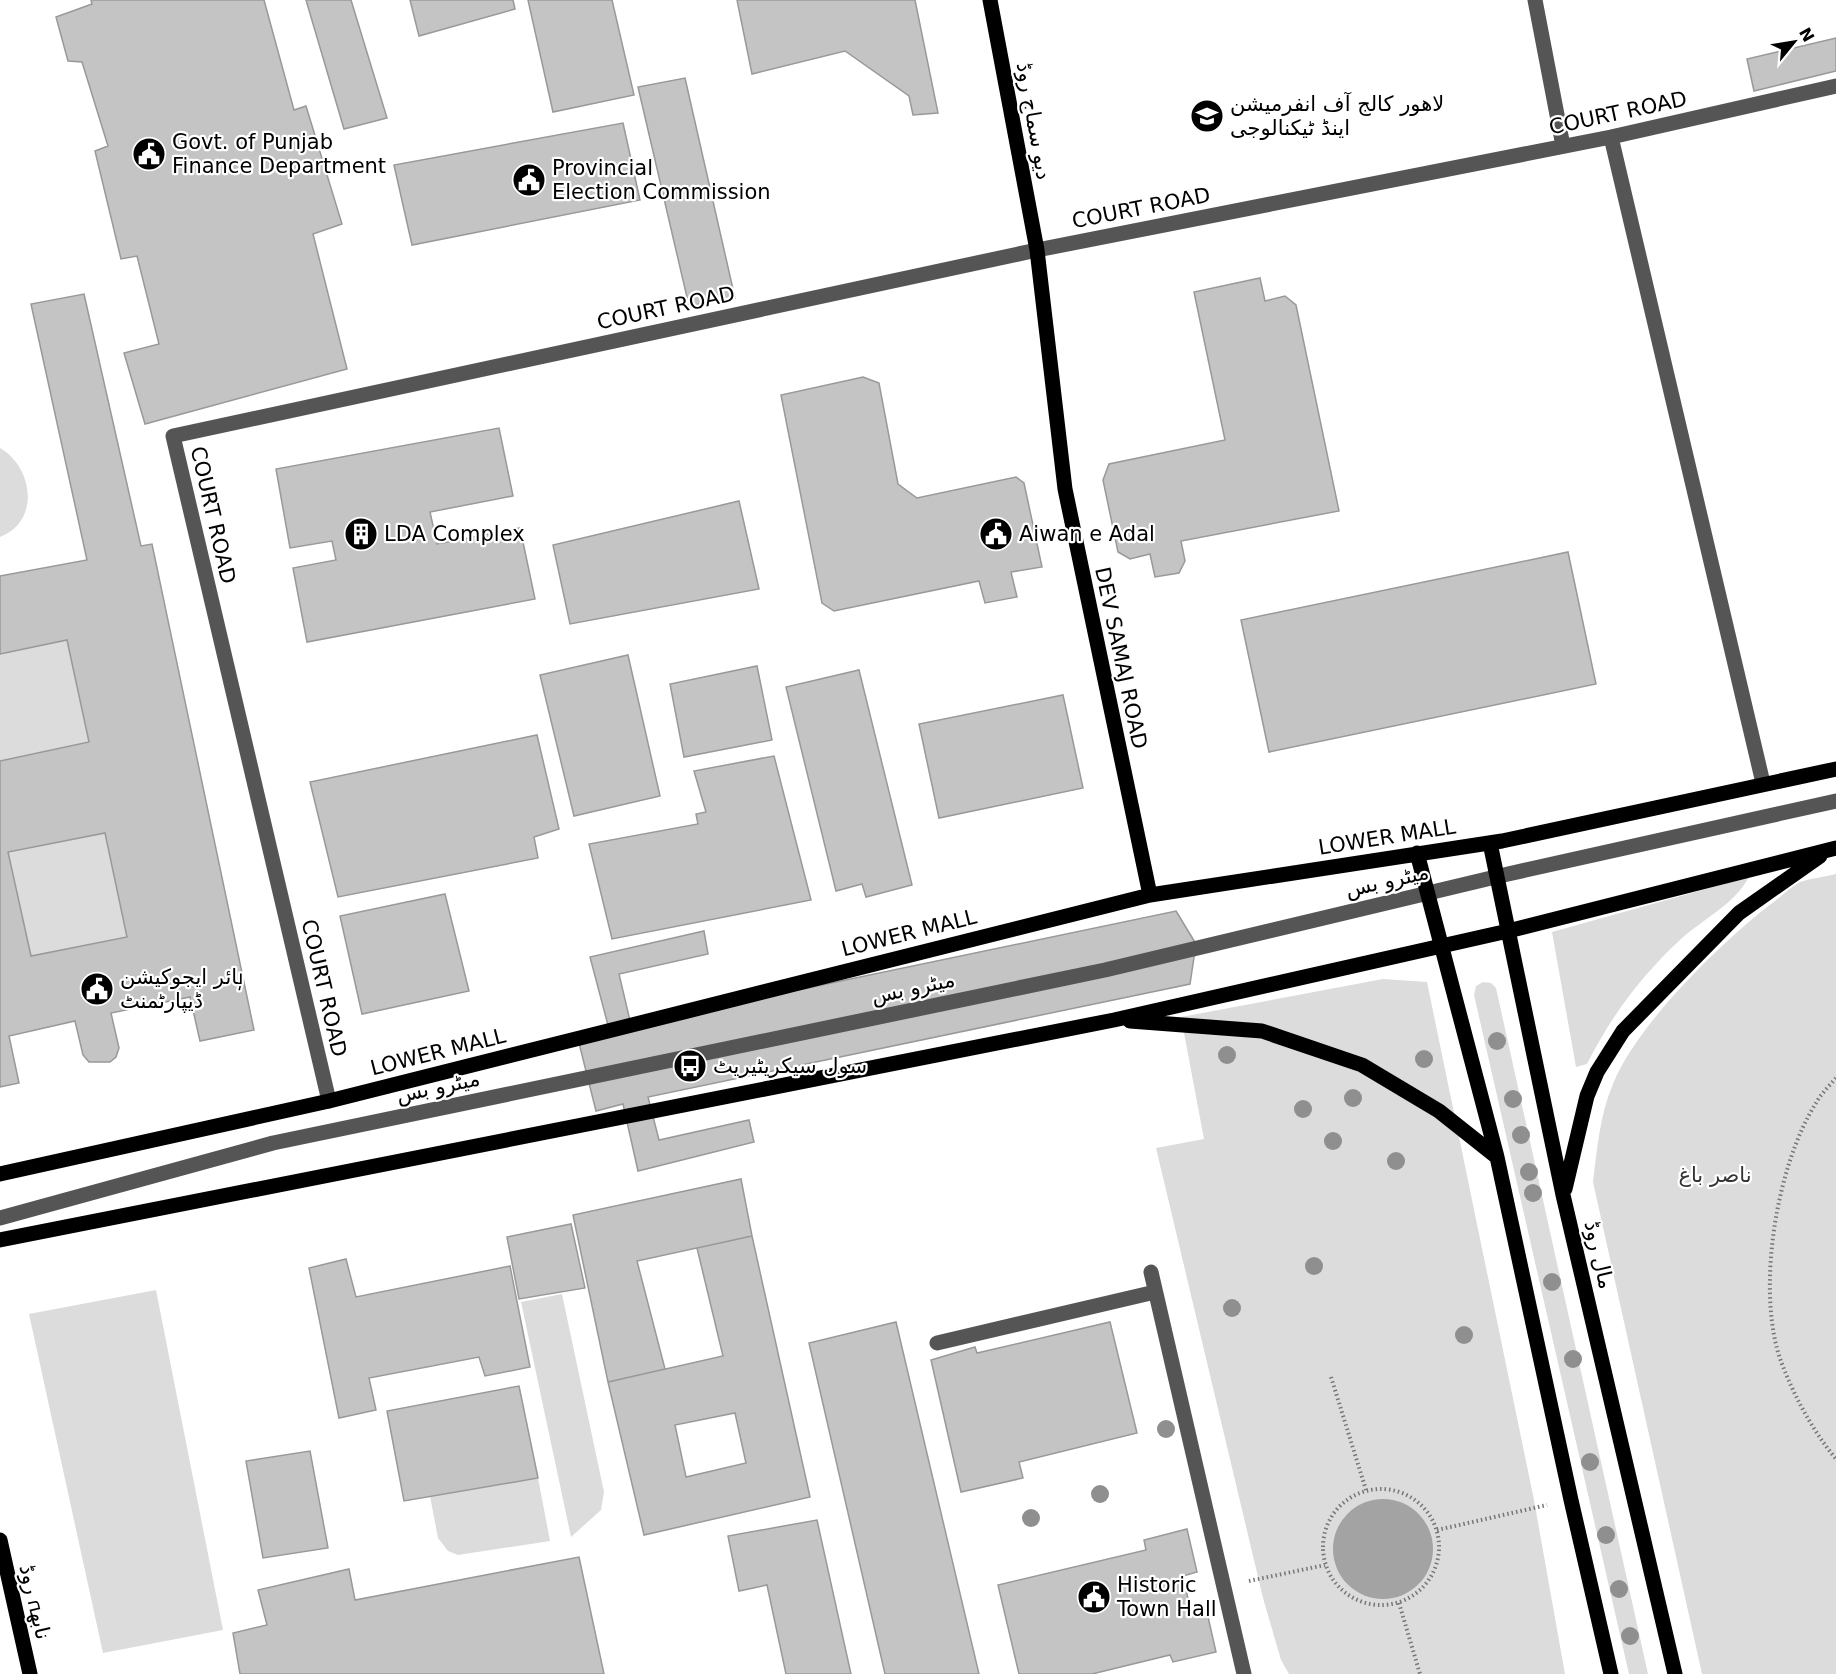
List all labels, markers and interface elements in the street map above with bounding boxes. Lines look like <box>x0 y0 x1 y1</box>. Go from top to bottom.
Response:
north arrow <box>1764 12 1824 72</box>
text: N <box>1795 24 1818 45</box>
street label: دیو سماج روڈ <box>1011 60 1056 182</box>
street label: COURT ROAD <box>1547 87 1689 139</box>
place label: لاھور کالج آف انفرمیشن اینڈ ٹیکنالوجی <box>1230 91 1444 140</box>
school or university icon: لاھور کالج آف انفرمیشن اینڈ ٹیکنالوجی <box>1189 98 1225 134</box>
place label: Govt. of Punjab Finance Department <box>172 130 386 178</box>
public building icon: Govt. of Punjab Finance Department <box>131 136 167 172</box>
place label: Provincial Election Commission <box>552 156 771 204</box>
public building icon: Provincial Election Commission <box>511 162 547 198</box>
street label: COURT ROAD <box>1070 183 1212 233</box>
street label: COURT ROAD <box>595 282 737 334</box>
street label: COURT ROAD <box>186 444 240 586</box>
building icon: LDA Complex <box>343 516 379 552</box>
public building icon: Aiwan e Adal <box>978 516 1014 552</box>
place label: LDA Complex <box>384 522 525 546</box>
place label: Aiwan e Adal <box>1019 522 1155 546</box>
street label: DEV SAMAJ ROAD <box>1090 565 1152 751</box>
street label: LOWER MALL <box>1317 814 1458 860</box>
street label: میٹرو بس <box>1343 860 1431 902</box>
street label: LOWER MALL <box>839 905 979 961</box>
street label: COURT ROAD <box>297 917 351 1059</box>
place label: ہائر ایجوکیشن ڈیپارٹمنٹ <box>120 965 243 1013</box>
street label: میٹرو بس <box>869 967 957 1009</box>
public building icon: ہائر ایجوکیشن ڈیپارٹمنٹ <box>79 971 115 1007</box>
street label: LOWER MALL <box>368 1024 508 1080</box>
bus stop icon: سول سیکریٹیریٹ <box>672 1048 708 1084</box>
place label: سول سیکریٹیریٹ <box>713 1054 867 1078</box>
street label: میٹرو بس <box>394 1066 482 1108</box>
park label: ناصر باغ <box>1678 1163 1752 1187</box>
street label: مال روڈ <box>1580 1219 1618 1291</box>
street label: نابھہ روڈ <box>15 1562 55 1642</box>
place label: Historic Town Hall <box>1116 1573 1217 1621</box>
public building icon: Historic Town Hall <box>1076 1579 1112 1615</box>

